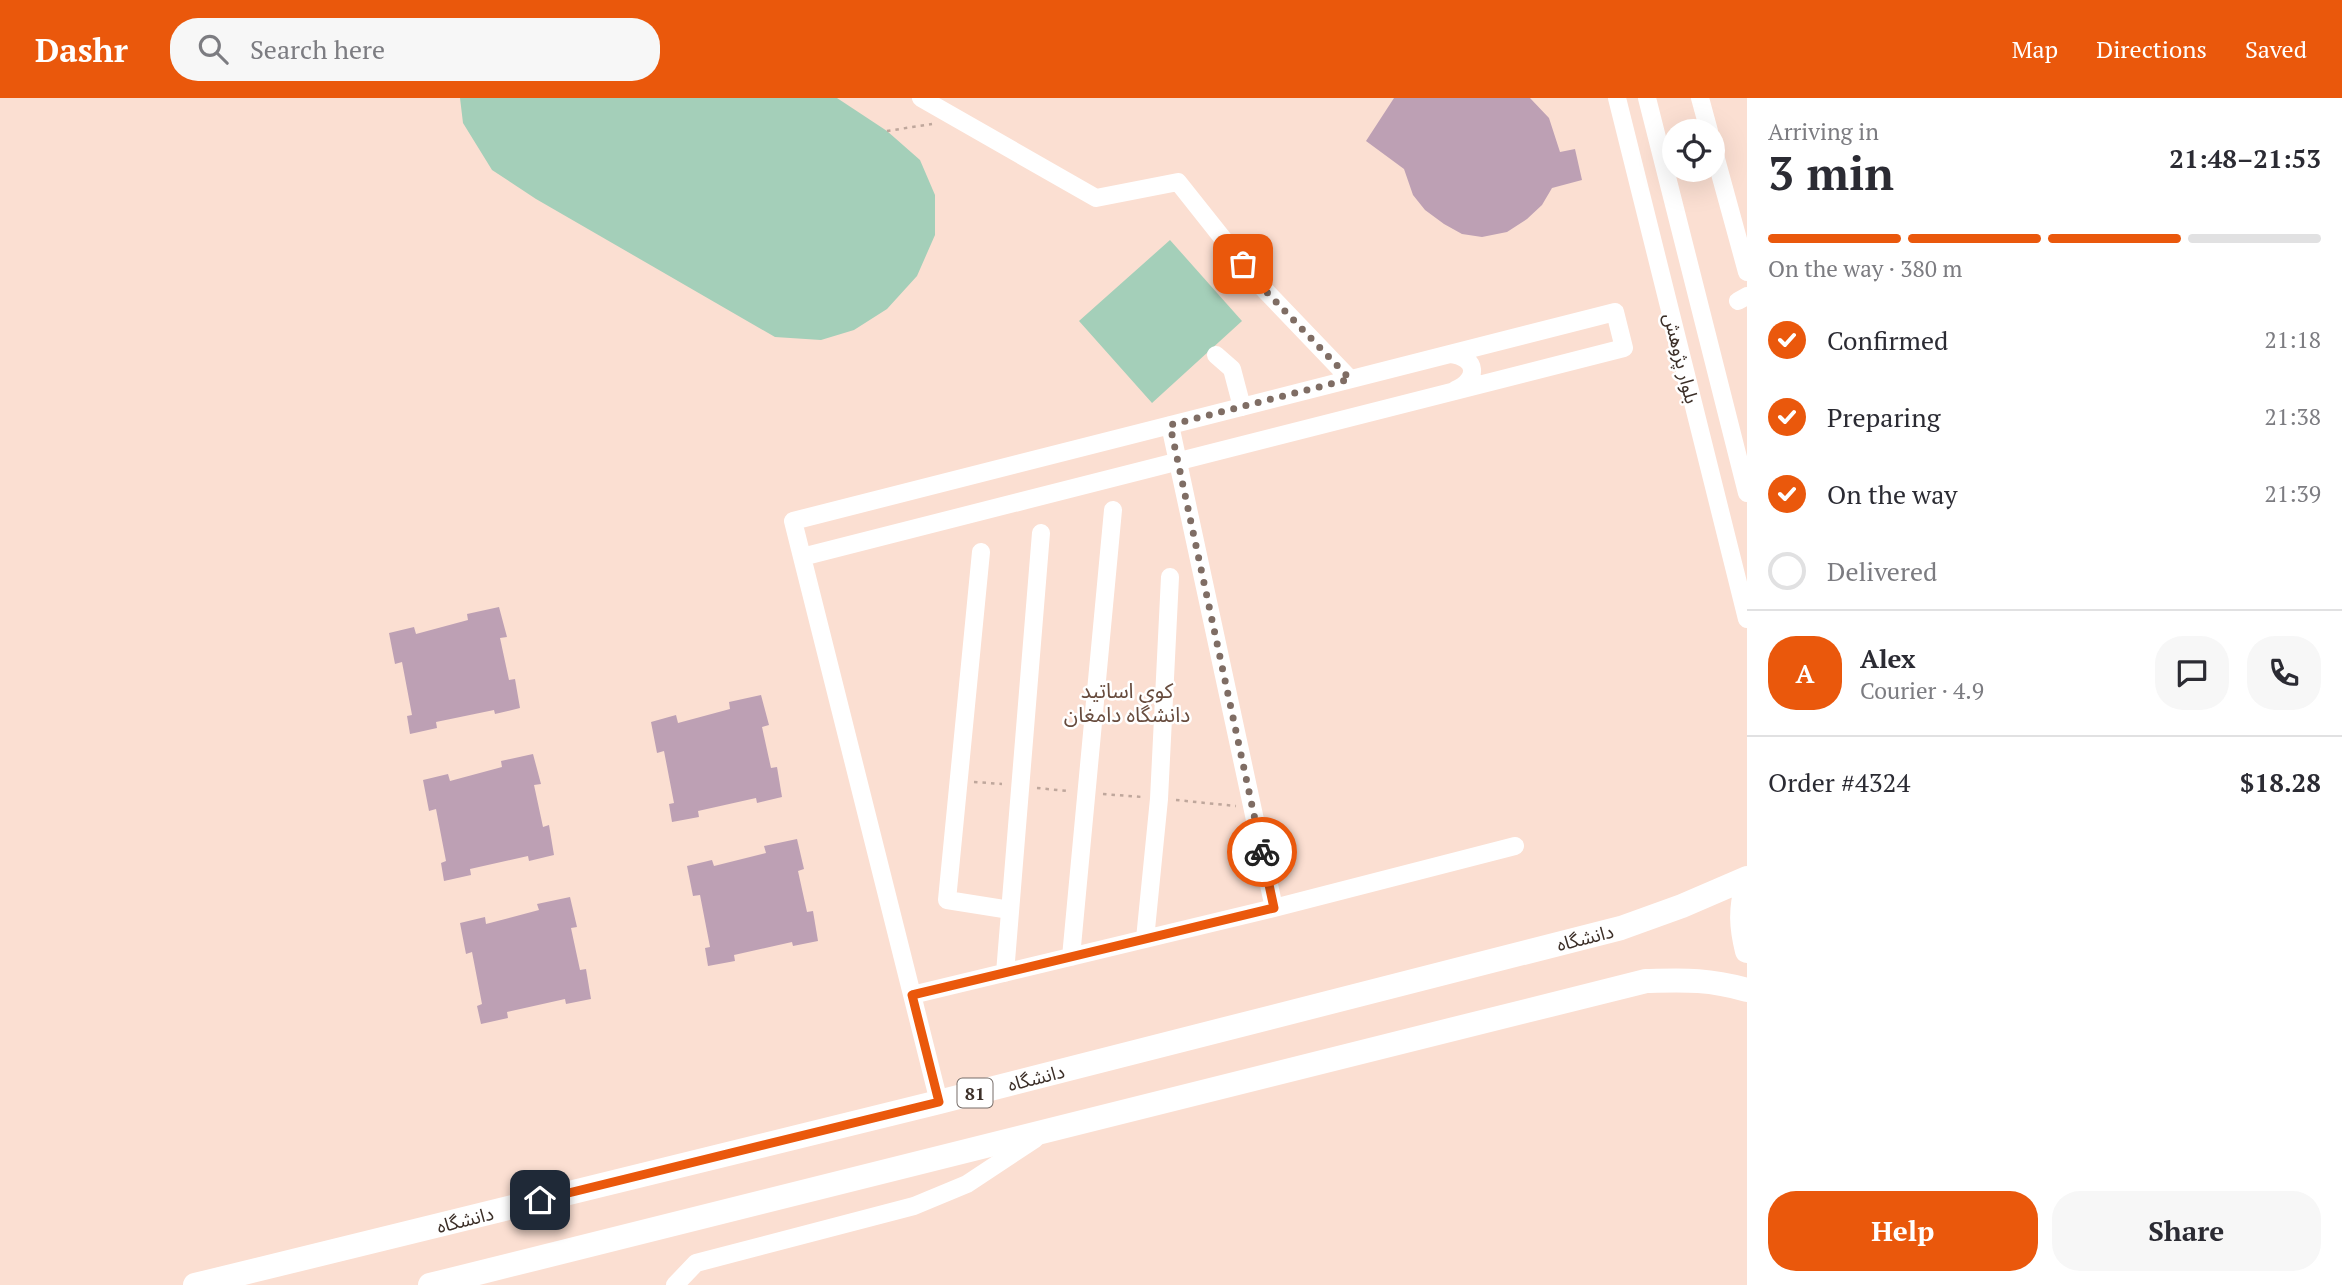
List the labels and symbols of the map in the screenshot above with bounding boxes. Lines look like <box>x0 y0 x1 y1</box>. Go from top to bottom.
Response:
pin <box>1213 234 1273 294</box>
street label: بلوار پژوهش <box>1658 310 1705 406</box>
district label: کوی اساتید دانشگاه دامغان <box>1064 676 1190 728</box>
courier <box>1227 817 1297 887</box>
street label: دانشگاه <box>1554 918 1616 956</box>
street label: دانشگاه <box>1005 1058 1067 1096</box>
road number: 81 <box>958 1078 992 1108</box>
pin <box>510 1170 570 1230</box>
street label: دانشگاه <box>434 1200 496 1238</box>

